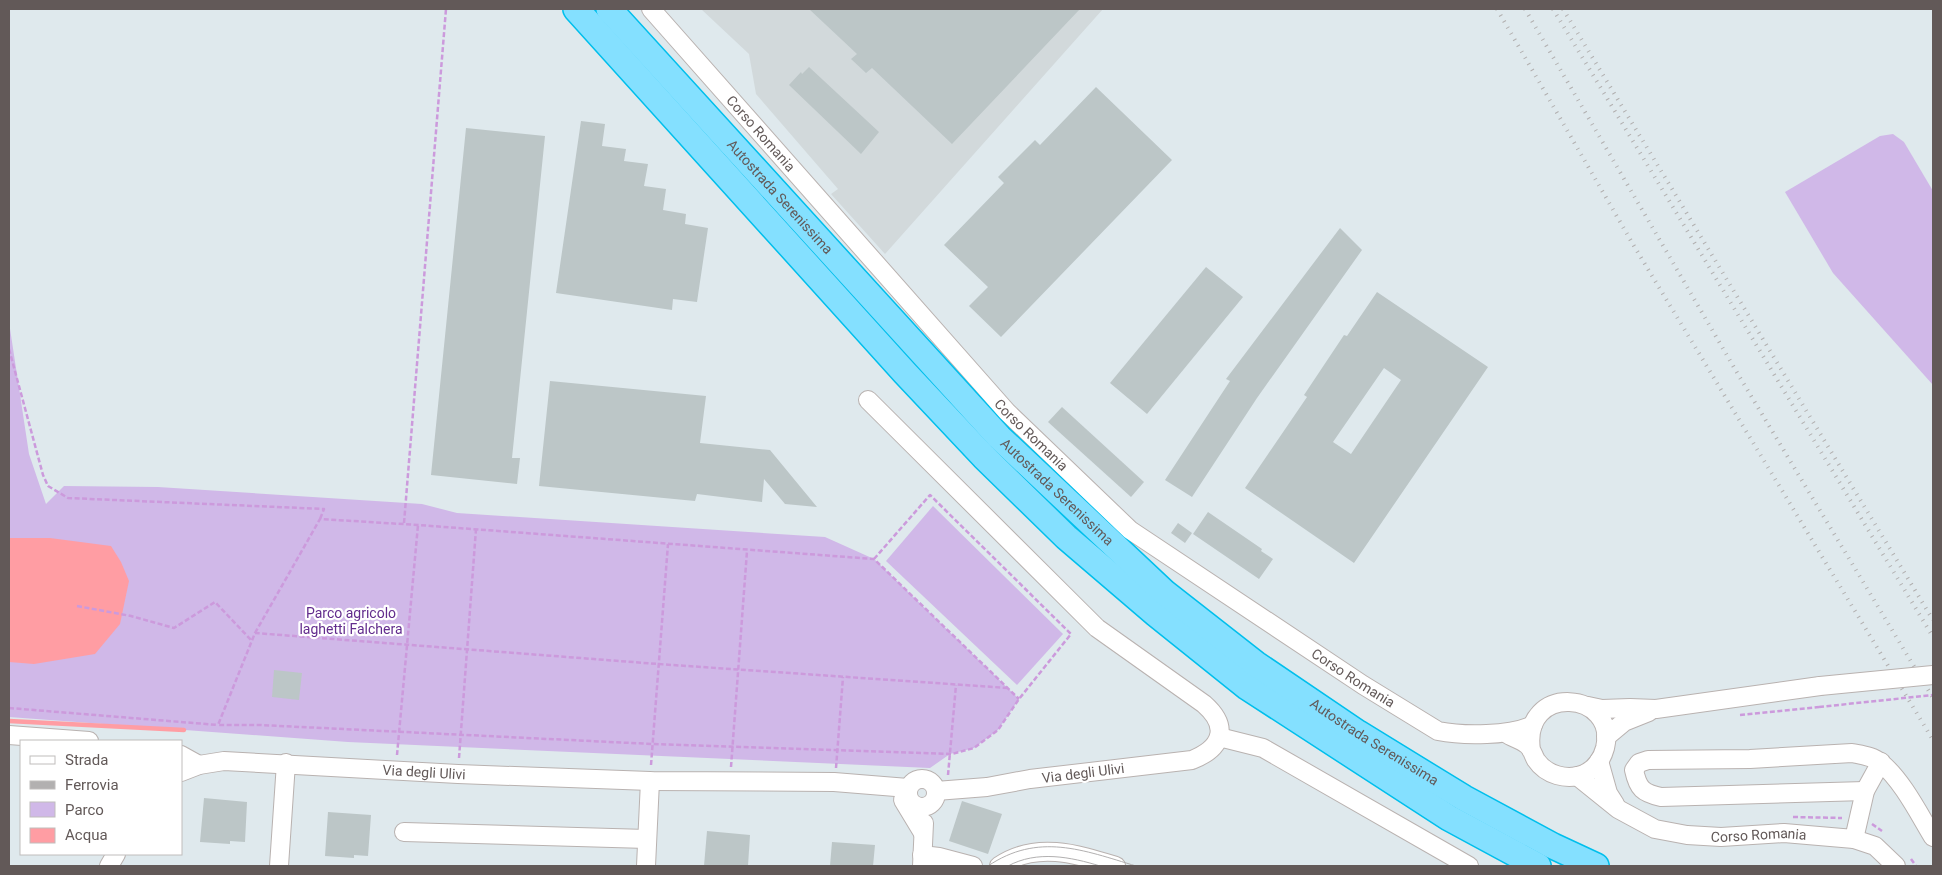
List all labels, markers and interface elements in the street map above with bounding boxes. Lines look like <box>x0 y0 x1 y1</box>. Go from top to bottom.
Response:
street label: Corso Romania <box>723 92 799 175</box>
street label: Autostrada Serenissima <box>724 136 836 257</box>
street label: Corso Romania <box>991 396 1071 474</box>
street label: Autostrada Serenissima <box>998 435 1117 549</box>
park label: Parco agricolo laghetti Falchera <box>299 605 403 637</box>
street label: Corso Romania <box>1309 645 1398 711</box>
street label: Autostrada Serenissima <box>1307 695 1442 788</box>
legend <box>20 740 182 855</box>
text: Strada <box>65 751 108 769</box>
street label: Via degli Ulivi <box>1041 760 1125 786</box>
street label: Via degli Ulivi <box>382 762 466 782</box>
text: Ferrovia <box>65 776 119 794</box>
text: Parco <box>65 801 104 819</box>
street label: Corso Romania <box>1710 825 1807 845</box>
text: Acqua <box>65 826 108 844</box>

